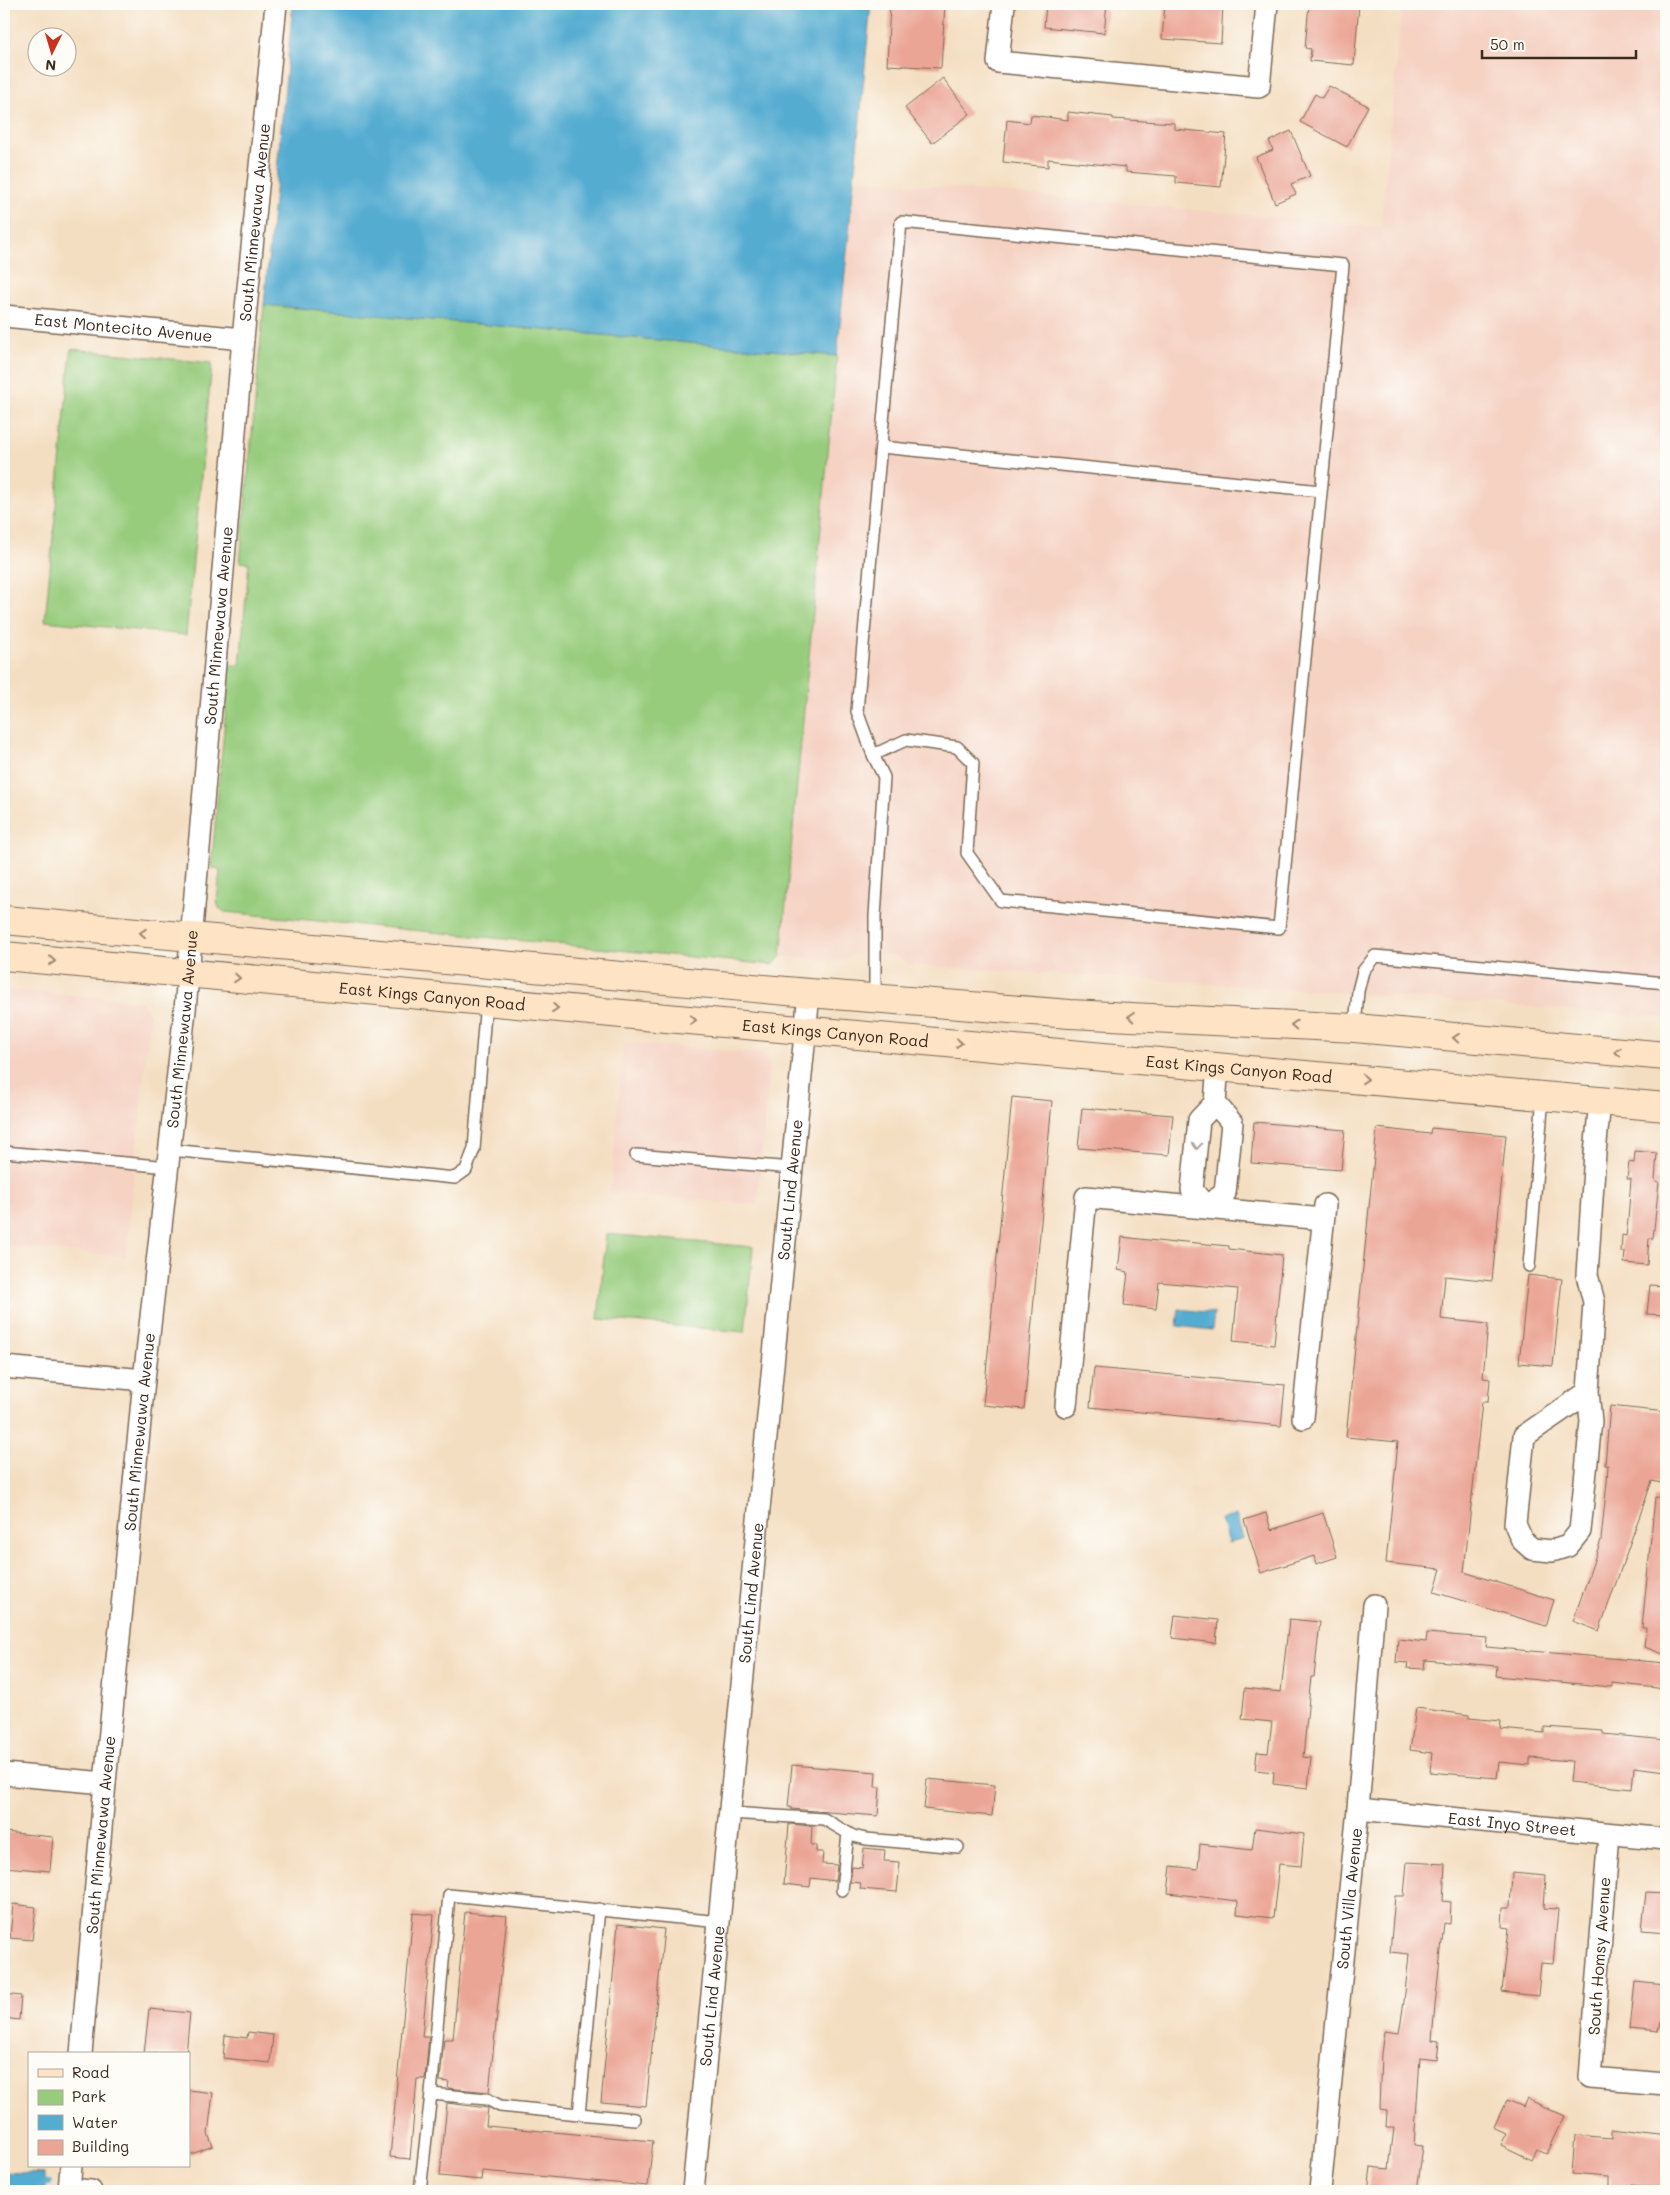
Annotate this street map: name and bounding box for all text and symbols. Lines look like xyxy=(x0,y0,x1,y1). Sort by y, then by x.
north arrow xyxy=(28,28,78,78)
scale bar xyxy=(1482,28,1636,60)
text: 50 m xyxy=(1490,34,1525,54)
text: N xyxy=(45,56,57,75)
street label: South Minnewawa Avenue xyxy=(234,122,274,322)
street label: East Montecito Avenue xyxy=(34,308,213,346)
street label: South Minnewawa Avenue xyxy=(199,526,237,726)
one-way arrow xyxy=(139,927,147,938)
street label: South Minnewawa Avenue xyxy=(161,929,202,1129)
one-way arrow xyxy=(49,955,57,966)
one-way arrow xyxy=(233,972,241,983)
street label: East Kings Canyon Road xyxy=(338,976,526,1015)
one-way arrow xyxy=(552,1002,560,1013)
one-way arrow xyxy=(1127,1011,1135,1022)
street label: East Kings Canyon Road xyxy=(742,1014,929,1051)
one-way arrow xyxy=(689,1015,697,1026)
one-way arrow xyxy=(1290,1020,1298,1031)
one-way arrow xyxy=(1451,1032,1459,1043)
one-way arrow xyxy=(955,1038,963,1049)
one-way arrow xyxy=(1613,1046,1621,1057)
street label: East Kings Canyon Road xyxy=(1145,1050,1333,1087)
one-way arrow xyxy=(1361,1074,1369,1085)
street label: South Lind Avenue xyxy=(772,1118,807,1261)
one-way arrow xyxy=(1191,1142,1202,1150)
street label: South Minnewawa Avenue xyxy=(118,1331,159,1532)
street label: South Lind Avenue xyxy=(733,1521,768,1664)
street label: South Minnewawa Avenue xyxy=(81,1735,120,1935)
street label: East Inyo Street xyxy=(1447,1807,1578,1840)
street label: South Villa Avenue xyxy=(1331,1827,1366,1970)
street label: South Homsy Avenue xyxy=(1582,1876,1615,2036)
street label: South Lind Avenue xyxy=(694,1924,729,2067)
legend xyxy=(28,2052,190,2168)
text: Road xyxy=(72,2062,109,2082)
text: Park xyxy=(72,2086,106,2106)
text: Water xyxy=(72,2112,118,2132)
text: Building xyxy=(72,2136,129,2156)

